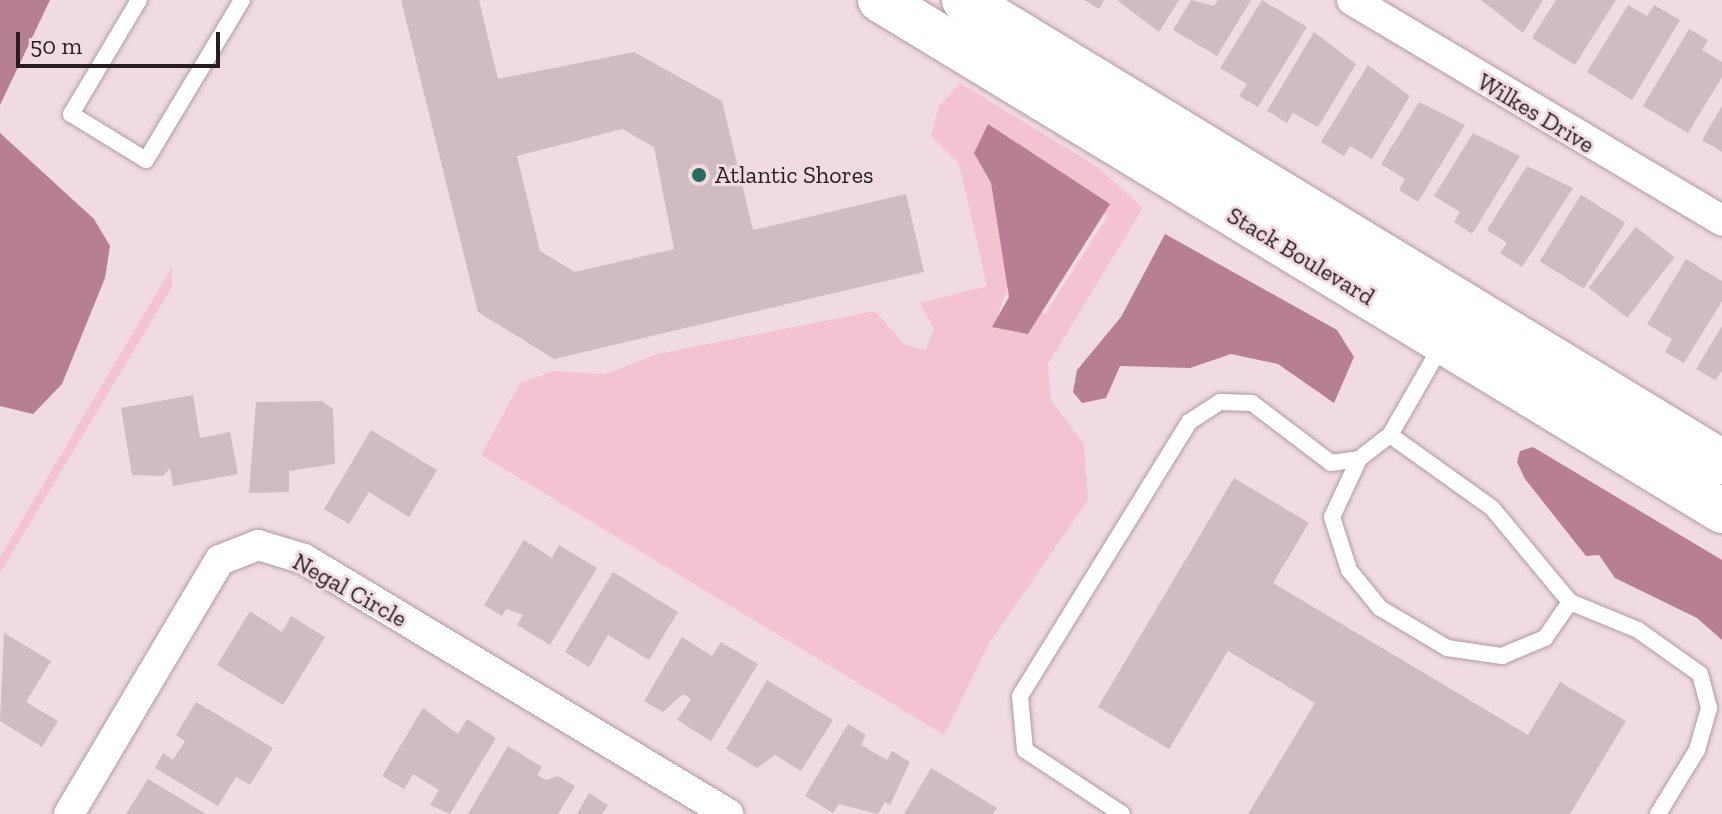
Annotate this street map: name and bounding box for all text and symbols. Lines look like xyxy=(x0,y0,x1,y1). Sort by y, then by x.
scale bar xyxy=(20,16,224,66)
text: 50 m xyxy=(30,31,82,60)
street label: Wilkes Drive xyxy=(1472,67,1600,159)
place label: Atlantic Shores xyxy=(715,161,873,189)
marker: Atlantic Shores xyxy=(690,166,708,184)
street label: Stack Boulevard xyxy=(1222,201,1380,311)
street label: Negal Circle xyxy=(288,547,412,633)

